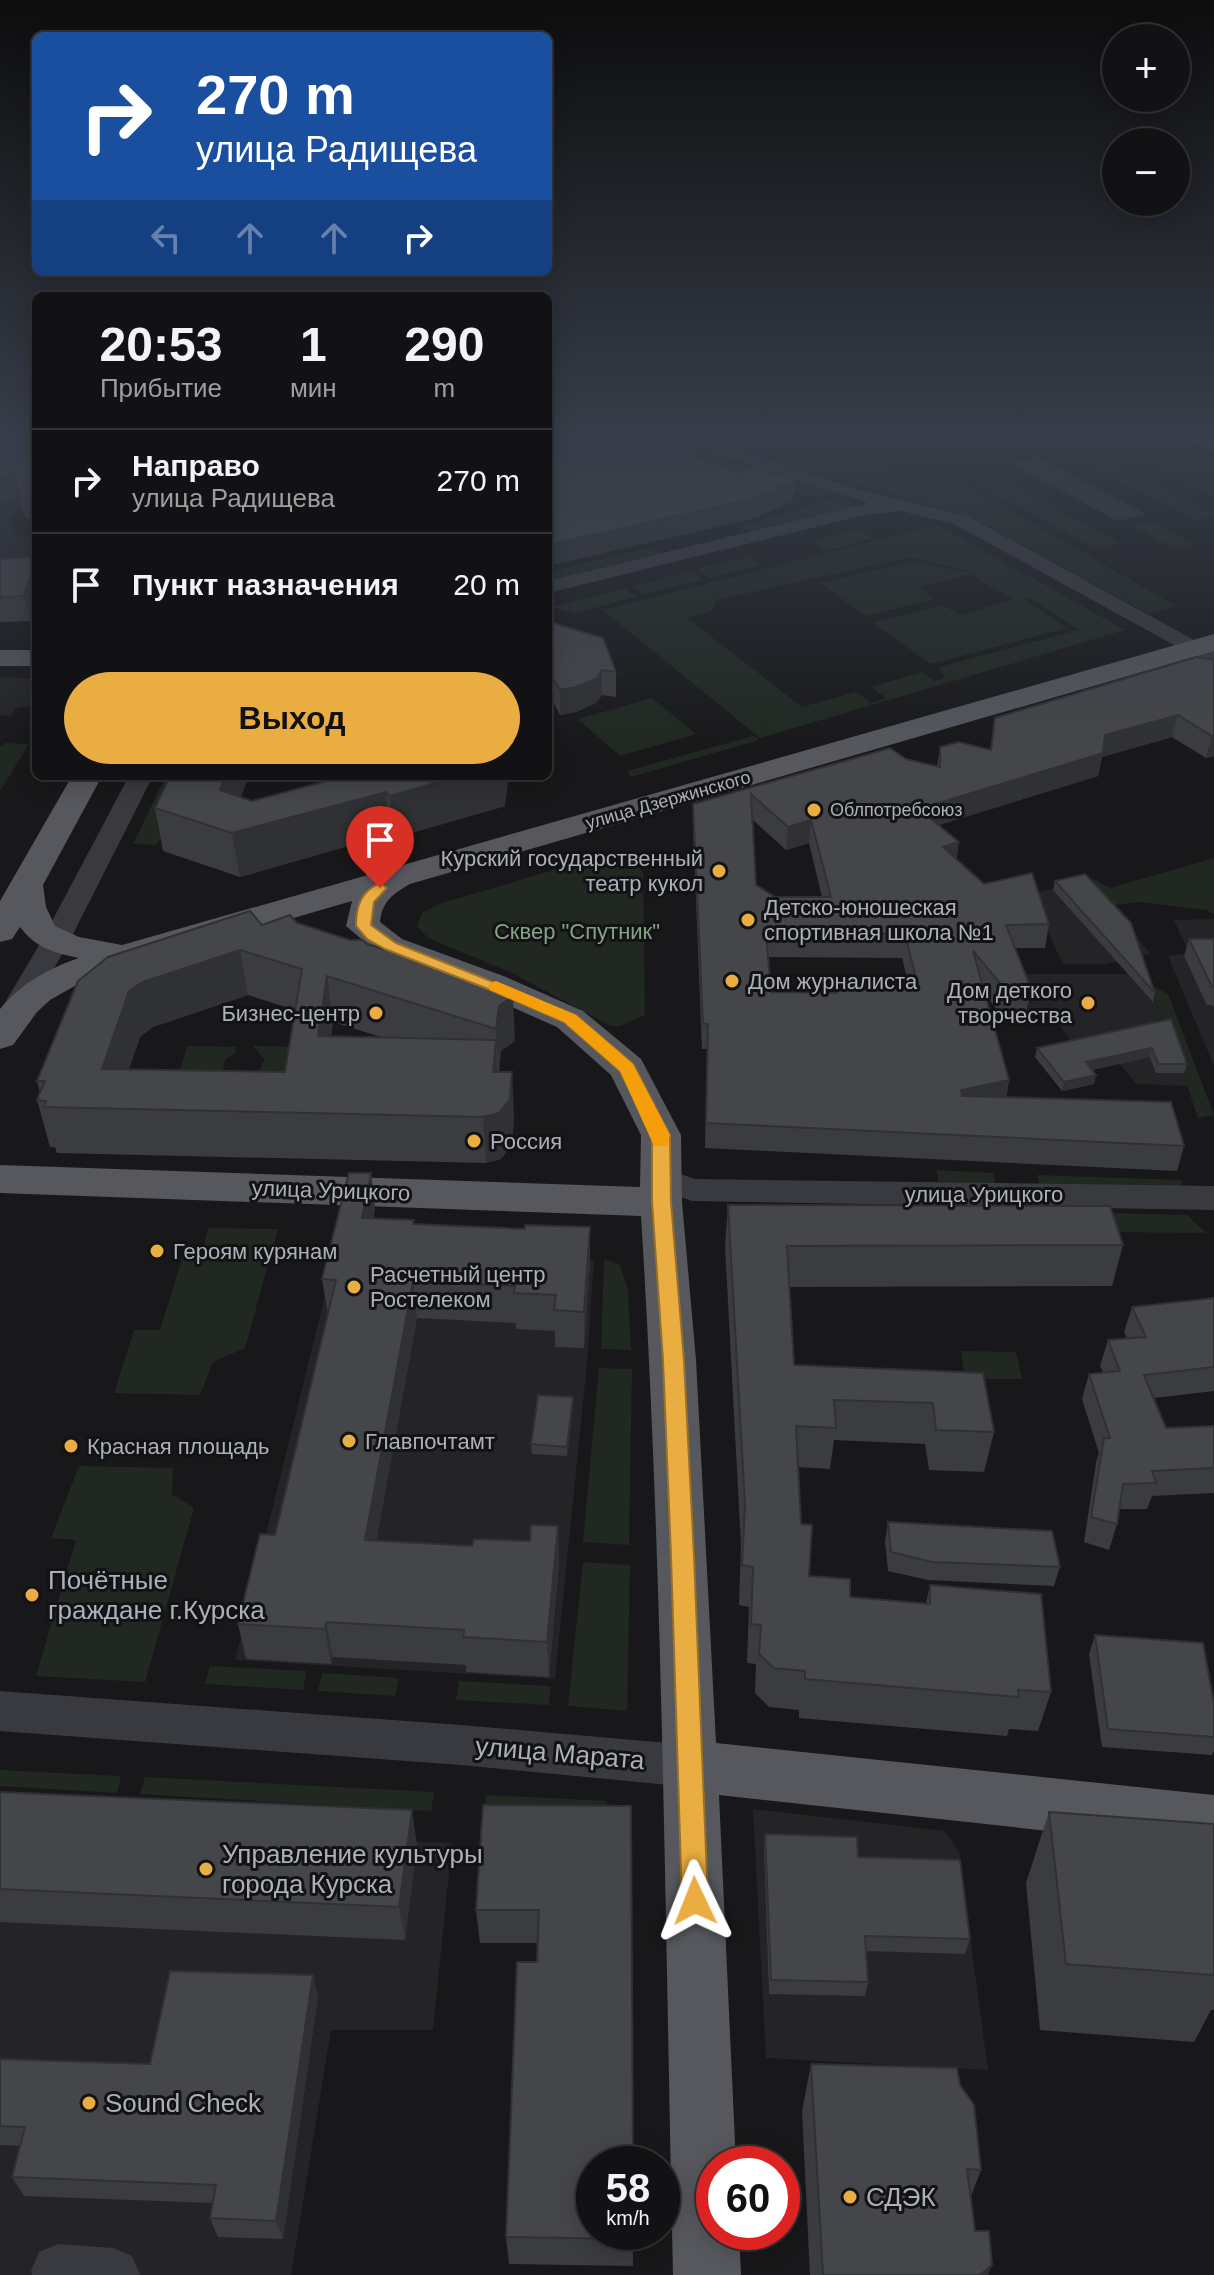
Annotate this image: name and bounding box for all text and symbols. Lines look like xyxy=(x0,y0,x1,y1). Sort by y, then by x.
map controls xyxy=(1102,24,1190,216)
button: + xyxy=(1102,24,1190,112)
text: 270 m xyxy=(196,63,355,126)
icon: right xyxy=(64,64,168,168)
button: − xyxy=(1102,128,1190,216)
text: улица Радищева xyxy=(196,129,477,170)
icon: left xyxy=(144,216,188,260)
icon: ahead xyxy=(228,216,272,260)
icon: ahead xyxy=(312,216,356,260)
icon: right xyxy=(396,216,440,260)
text: 20:53 xyxy=(100,318,222,371)
text: 1 xyxy=(300,318,327,371)
text: 290 xyxy=(404,318,484,371)
text: Прибытие xyxy=(100,373,222,403)
text: мин xyxy=(290,373,337,403)
text: m xyxy=(434,373,455,403)
text: Направо xyxy=(132,449,260,482)
icon: right xyxy=(64,459,108,503)
text: 270 m xyxy=(437,464,520,497)
text: улица Радищева xyxy=(132,483,335,513)
icon: arrive xyxy=(64,563,108,607)
text: Пункт назначения xyxy=(132,568,399,601)
text: 20 m xyxy=(453,568,520,601)
button: Выход xyxy=(64,672,520,764)
street label: улица Дзержинского xyxy=(583,767,753,833)
place label: Облпотребсоюз xyxy=(830,800,963,820)
marker: Облпотребсоюз xyxy=(805,801,823,819)
pin xyxy=(346,806,414,888)
icon: arrive xyxy=(358,818,402,862)
place label: Курский государственный театр кукол xyxy=(440,846,703,896)
marker: Курский государственный театр кукол xyxy=(710,862,728,880)
place label: Детско-юношеская спортивная школа №1 xyxy=(764,895,994,945)
marker: Детско-юношеская спортивная школа №1 xyxy=(739,911,757,929)
park label: Сквер "Спутник" xyxy=(494,919,660,944)
place label: Дом журналиста xyxy=(748,969,918,994)
marker: Дом журналиста xyxy=(723,972,741,990)
place label: Дом деткого творчества xyxy=(947,978,1073,1028)
marker: Дом деткого творчества xyxy=(1079,994,1097,1012)
place label: Бизнес-центр xyxy=(221,1001,360,1026)
marker: Бизнес-центр xyxy=(367,1004,385,1022)
place label: Россия xyxy=(490,1129,562,1154)
marker: Россия xyxy=(465,1132,483,1150)
street label: улица Урицкого xyxy=(251,1175,411,1206)
street label: улица Урицкого xyxy=(905,1182,1063,1207)
place label: Героям курянам xyxy=(173,1239,337,1264)
marker: Героям курянам xyxy=(148,1242,166,1260)
place label: Расчетный центр Ростелеком xyxy=(370,1262,545,1312)
marker: Расчетный центр Ростелеком xyxy=(345,1278,363,1296)
place label: Главпочтамт xyxy=(365,1429,495,1454)
marker: Главпочтамт xyxy=(340,1432,358,1450)
place label: Красная площадь xyxy=(87,1434,270,1459)
marker: Красная площадь xyxy=(62,1437,80,1455)
place label: Почётные граждане г.Курска xyxy=(48,1565,265,1625)
marker: Почётные граждане г.Курска xyxy=(23,1586,41,1604)
street label: улица Марата xyxy=(474,1731,646,1775)
place label: Управление культуры города Курска xyxy=(222,1839,483,1899)
position arrow xyxy=(653,1859,737,1943)
marker: Управление культуры города Курска xyxy=(197,1860,215,1878)
place label: Sound Check xyxy=(105,2088,262,2118)
marker: Sound Check xyxy=(80,2094,98,2112)
speed limit sign: 60 xyxy=(696,2146,800,2250)
text: 58 xyxy=(606,2166,650,2210)
place label: СДЭК xyxy=(866,2182,936,2212)
marker: СДЭК xyxy=(841,2188,859,2206)
text: km/h xyxy=(606,2207,650,2229)

